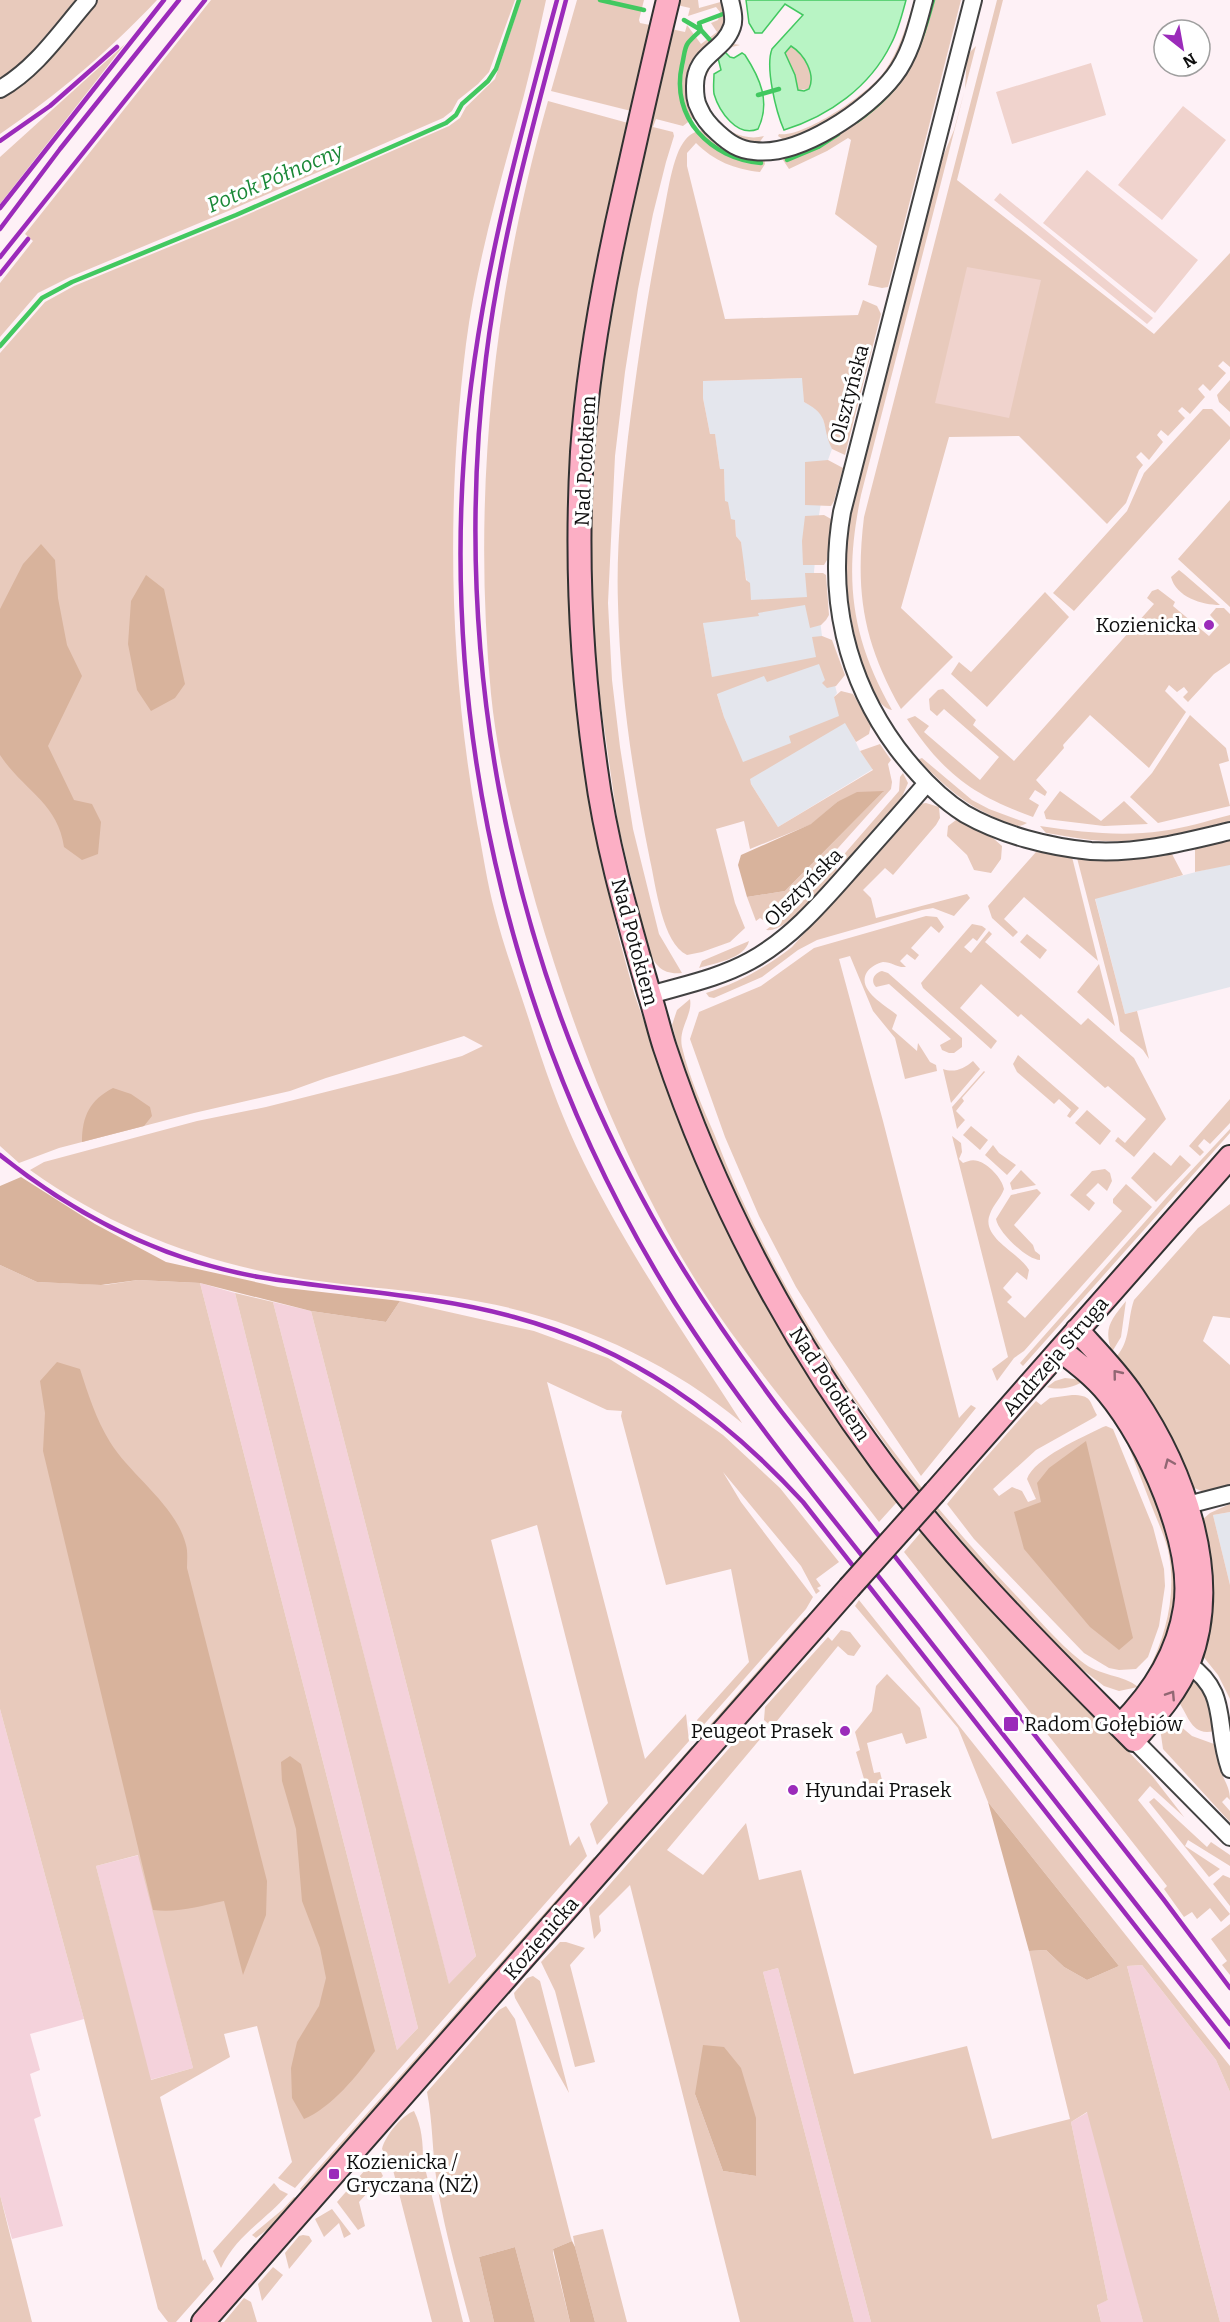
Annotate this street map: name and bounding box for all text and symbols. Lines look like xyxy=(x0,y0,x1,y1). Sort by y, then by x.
north arrow xyxy=(1152,18,1212,78)
text: N xyxy=(1179,49,1200,72)
water label: Potok Północny xyxy=(203,137,348,218)
street label: Olsztyńska xyxy=(824,342,874,446)
street label: Nad Potokiem xyxy=(570,395,600,527)
place label: Kozienicka xyxy=(1095,613,1197,637)
marker: Kozienicka xyxy=(1202,618,1216,632)
street label: Olsztyńska xyxy=(759,843,847,931)
street label: Nad Potokiem xyxy=(606,876,664,1008)
street label: Andrzeja Struga xyxy=(997,1292,1114,1421)
street label: Nad Potokiem xyxy=(784,1323,876,1445)
one-way arrow xyxy=(1113,1370,1124,1381)
one-way arrow xyxy=(1164,1459,1176,1470)
one-way arrow xyxy=(1164,1691,1175,1702)
place label: Radom Gołębiów xyxy=(1024,1712,1184,1736)
marker: Radom Gołębiów xyxy=(1002,1715,1020,1733)
place label: Peugeot Prasek xyxy=(691,1719,834,1743)
marker: Peugeot Prasek xyxy=(838,1724,852,1738)
place label: Hyundai Prasek xyxy=(805,1778,952,1802)
marker: Hyundai Prasek xyxy=(786,1783,800,1797)
street label: Kozienicka xyxy=(499,1892,583,1984)
place label: Kozienicka / Gryczana (NŻ) xyxy=(346,2150,479,2197)
marker: Kozienicka / Gryczana (NŻ) xyxy=(327,2167,341,2181)

